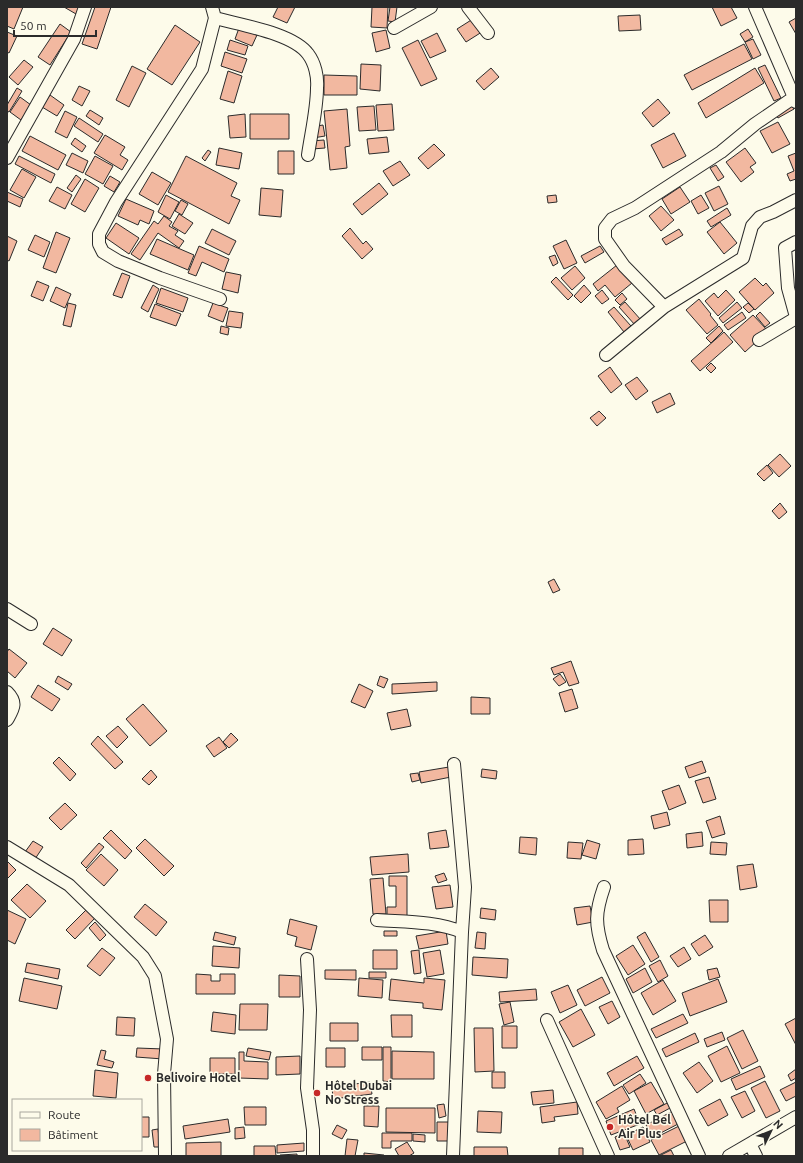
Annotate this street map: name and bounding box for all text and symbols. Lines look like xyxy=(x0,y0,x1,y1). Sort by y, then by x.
scale bar xyxy=(14,12,96,38)
text: 50 m xyxy=(20,19,47,32)
place label: Belivoire Hotel xyxy=(156,1071,241,1084)
marker: Belivoire Hotel xyxy=(143,1073,153,1083)
place label: Hôtel Dubai No Stress xyxy=(325,1079,392,1106)
marker: Hôtel Dubai No Stress xyxy=(312,1088,322,1098)
legend xyxy=(12,1099,142,1151)
text: Route xyxy=(48,1108,81,1121)
north arrow xyxy=(751,1111,791,1151)
place label: Hôtel Bel Air Plus xyxy=(618,1113,671,1140)
text: N xyxy=(771,1117,786,1131)
marker: Hôtel Bel Air Plus xyxy=(605,1122,615,1132)
text: Bâtiment xyxy=(48,1128,98,1141)

